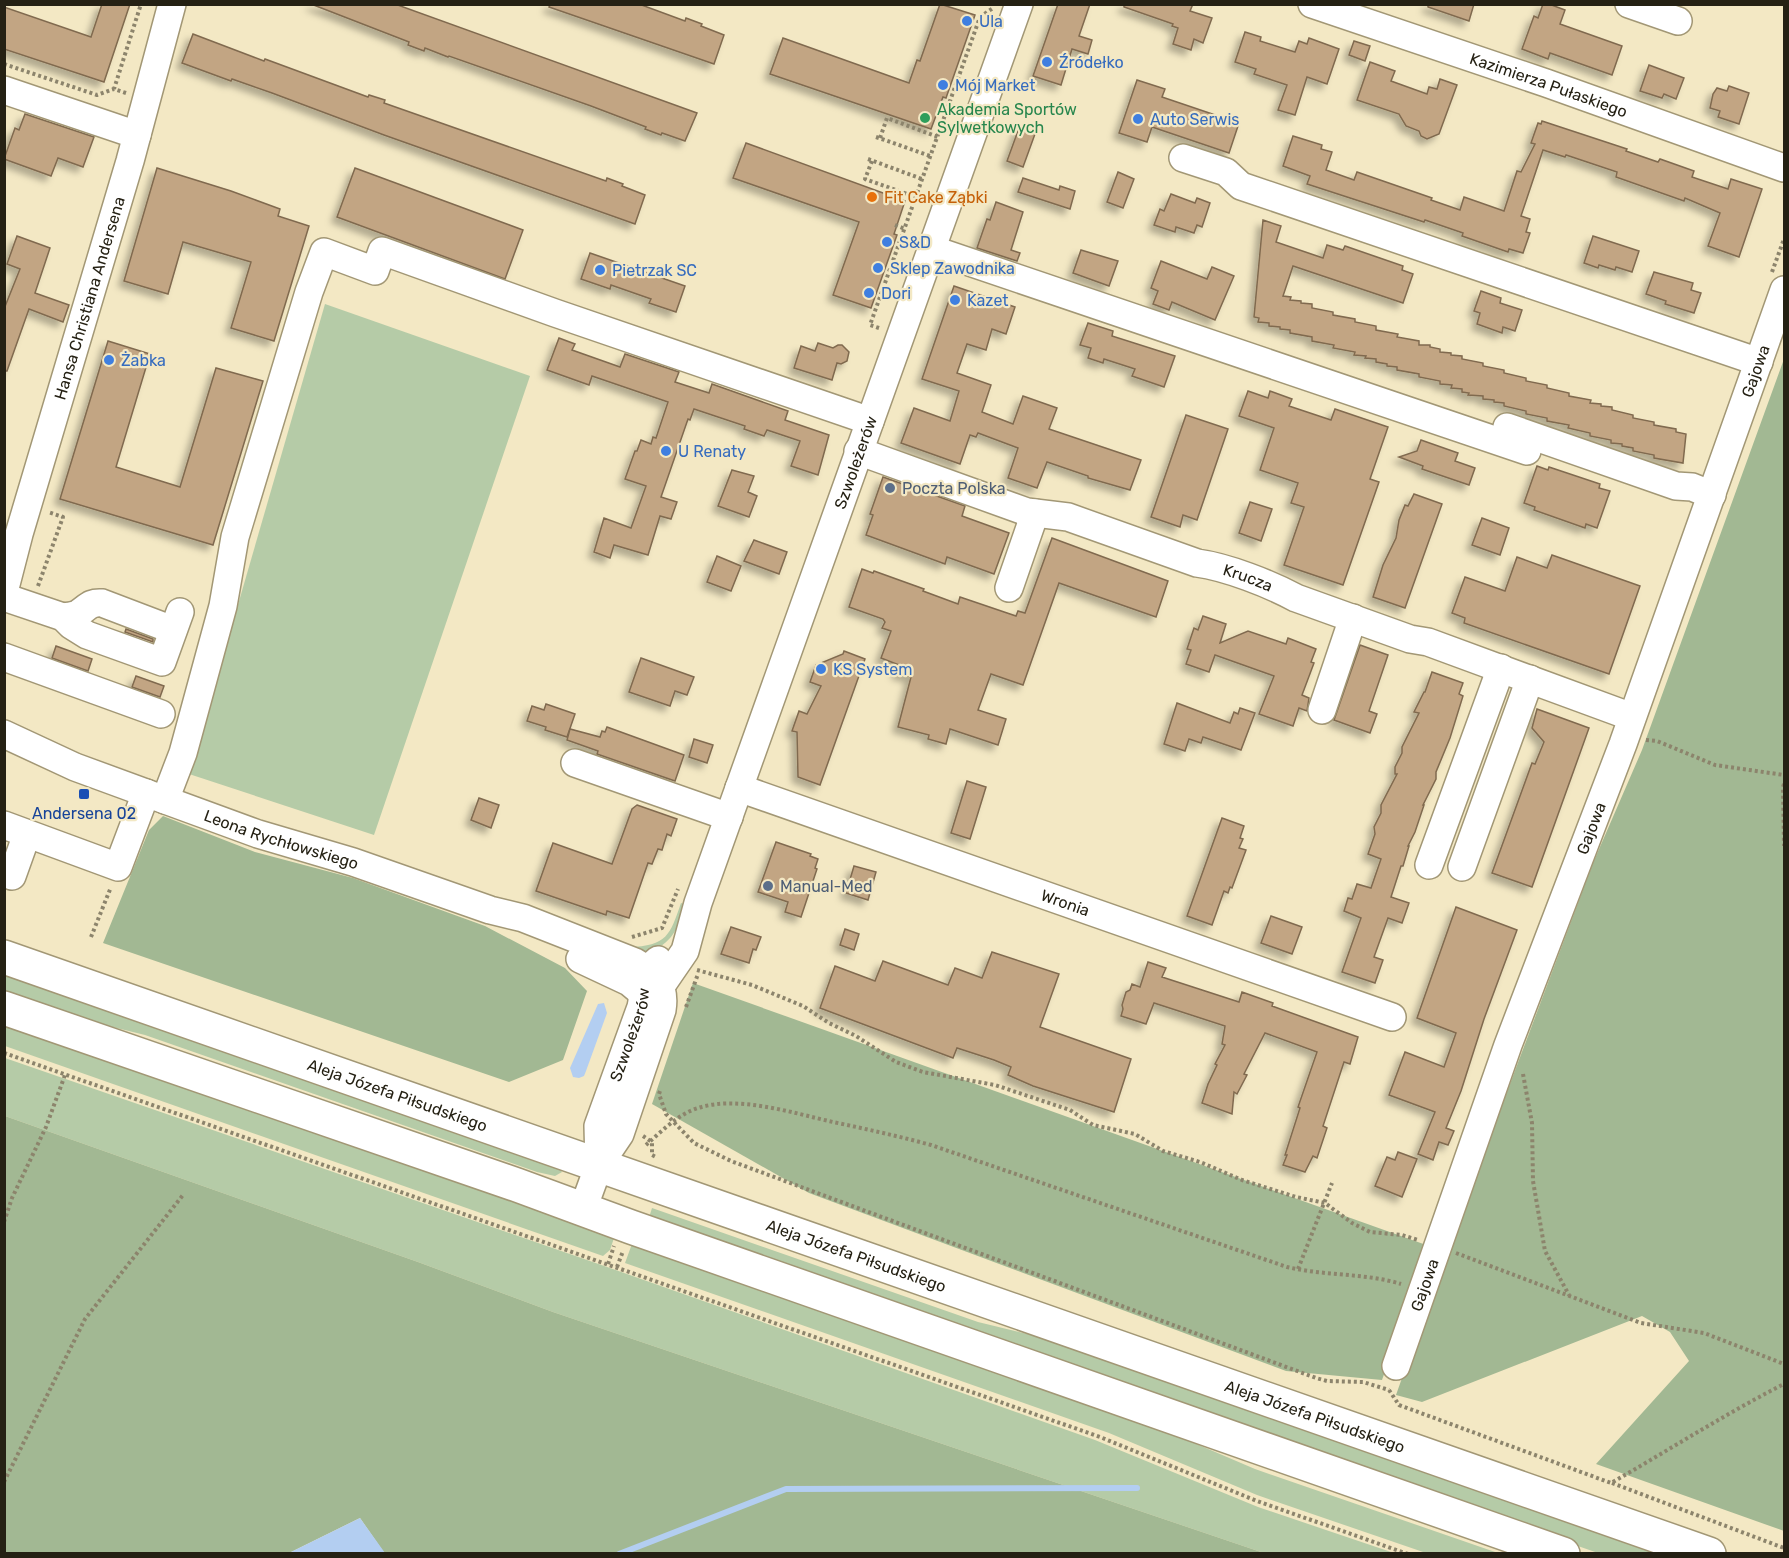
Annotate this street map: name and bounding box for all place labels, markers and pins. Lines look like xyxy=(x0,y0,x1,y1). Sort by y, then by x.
place label: Ula xyxy=(979,12,1003,31)
marker: Ula xyxy=(960,14,974,28)
place label: Źródełko xyxy=(1059,53,1124,72)
marker: Źródełko xyxy=(1040,55,1054,69)
place label: Mój Market xyxy=(955,76,1036,95)
marker: Mój Market xyxy=(936,78,950,92)
place label: Akademia Sportów Sylwetkowych xyxy=(937,100,1077,137)
place label: Auto Serwis xyxy=(1150,110,1239,129)
marker: Akademia Sportów Sylwetkowych xyxy=(918,111,932,125)
marker: Auto Serwis xyxy=(1131,112,1145,126)
place label: Fit Cake Ząbki xyxy=(884,188,988,207)
marker: Fit Cake Ząbki xyxy=(865,190,879,204)
place label: S&D xyxy=(899,233,931,252)
marker: S&D xyxy=(880,235,894,249)
place label: Sklep Zawodnika xyxy=(890,259,1015,278)
place label: Pietrzak SC xyxy=(612,261,697,280)
marker: Sklep Zawodnika xyxy=(871,261,885,275)
marker: Pietrzak SC xyxy=(593,263,607,277)
place label: Dori xyxy=(881,284,911,303)
marker: Dori xyxy=(862,286,876,300)
place label: Kazet xyxy=(967,291,1009,310)
marker: Kazet xyxy=(948,293,962,307)
place label: Żabka xyxy=(121,351,166,370)
marker: Żabka xyxy=(102,353,116,367)
place label: U Renaty xyxy=(678,442,746,461)
marker: U Renaty xyxy=(659,444,673,458)
place label: Poczta Polska xyxy=(902,479,1006,498)
marker: Poczta Polska xyxy=(883,481,897,495)
place label: KS System xyxy=(833,660,912,679)
marker: KS System xyxy=(814,662,828,676)
marker: Andersena 02 xyxy=(77,787,91,801)
place label: Andersena 02 xyxy=(32,804,136,823)
place label: Manual-Med xyxy=(780,877,872,896)
marker: Manual-Med xyxy=(761,879,775,893)

